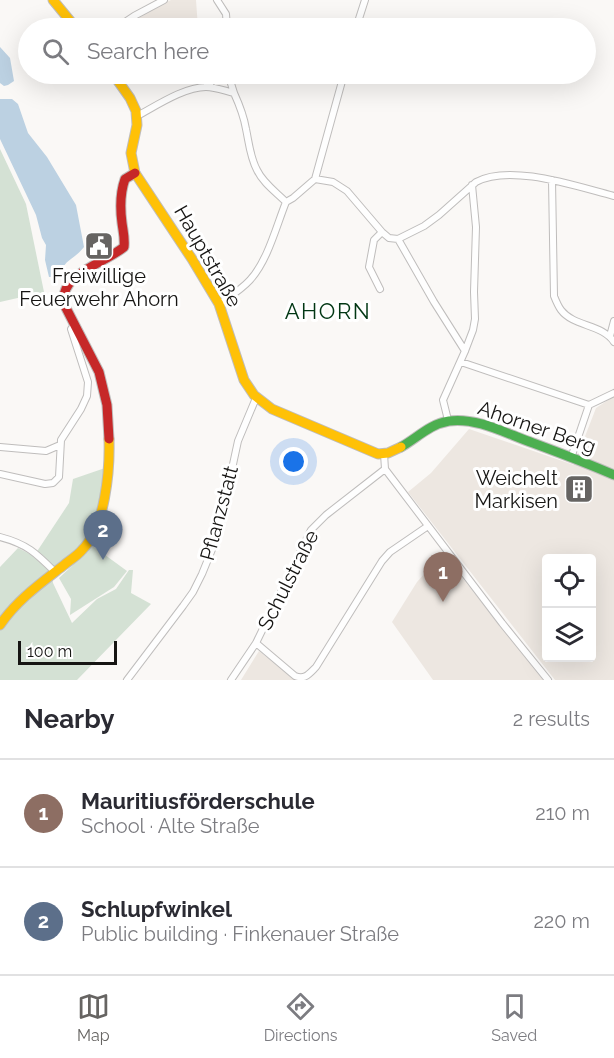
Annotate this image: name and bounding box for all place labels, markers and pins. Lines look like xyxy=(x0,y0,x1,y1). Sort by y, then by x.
public building icon: Freiwillige Feuerwehr Ahorn xyxy=(83,230,115,262)
place label: Freiwillige Feuerwehr Ahorn xyxy=(19,264,179,311)
place label: Weichelt Markisen xyxy=(475,466,558,513)
building icon: Weichelt Markisen xyxy=(563,473,595,505)
pin: 2 xyxy=(84,510,122,560)
pin: 1 xyxy=(424,552,462,602)

